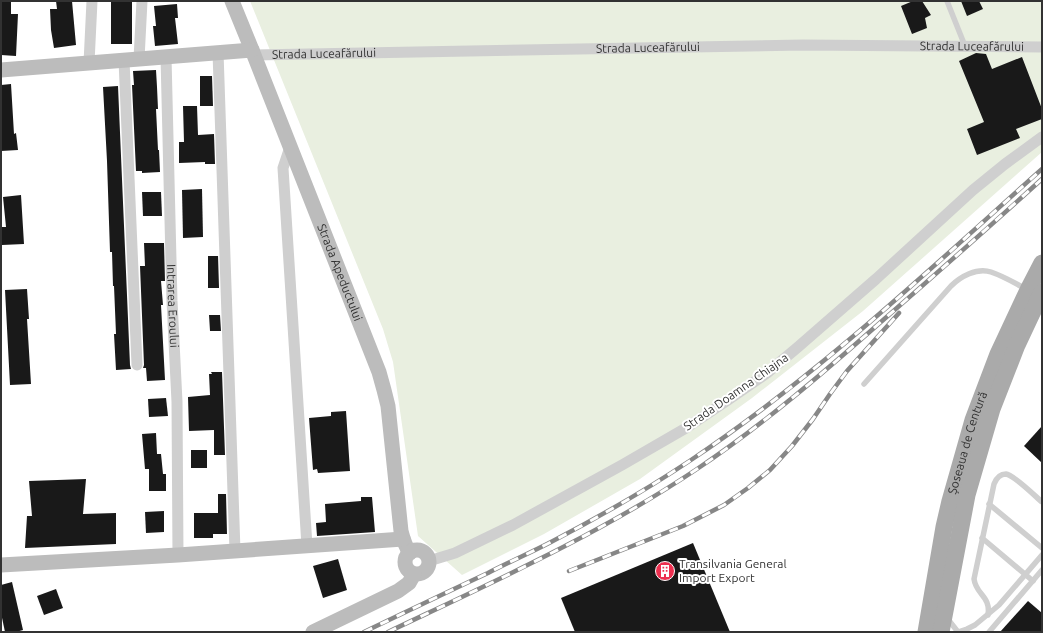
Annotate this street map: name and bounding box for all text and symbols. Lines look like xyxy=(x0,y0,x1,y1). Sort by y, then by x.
street label: Strada Luceafărului xyxy=(920,39,1024,53)
street label: Strada Luceafărului xyxy=(596,40,700,55)
street label: Strada Luceafărului xyxy=(272,46,376,61)
street label: Strada Apeductului xyxy=(315,222,365,323)
street label: Intrarea Eroului xyxy=(165,264,181,348)
street label: Strada Doamna Chiajna xyxy=(681,351,791,433)
street label: Șoseaua de Centură xyxy=(945,390,989,495)
place label: Transilvania General Import Export xyxy=(679,557,787,584)
building icon: Transilvania General Import Export xyxy=(654,560,676,582)

